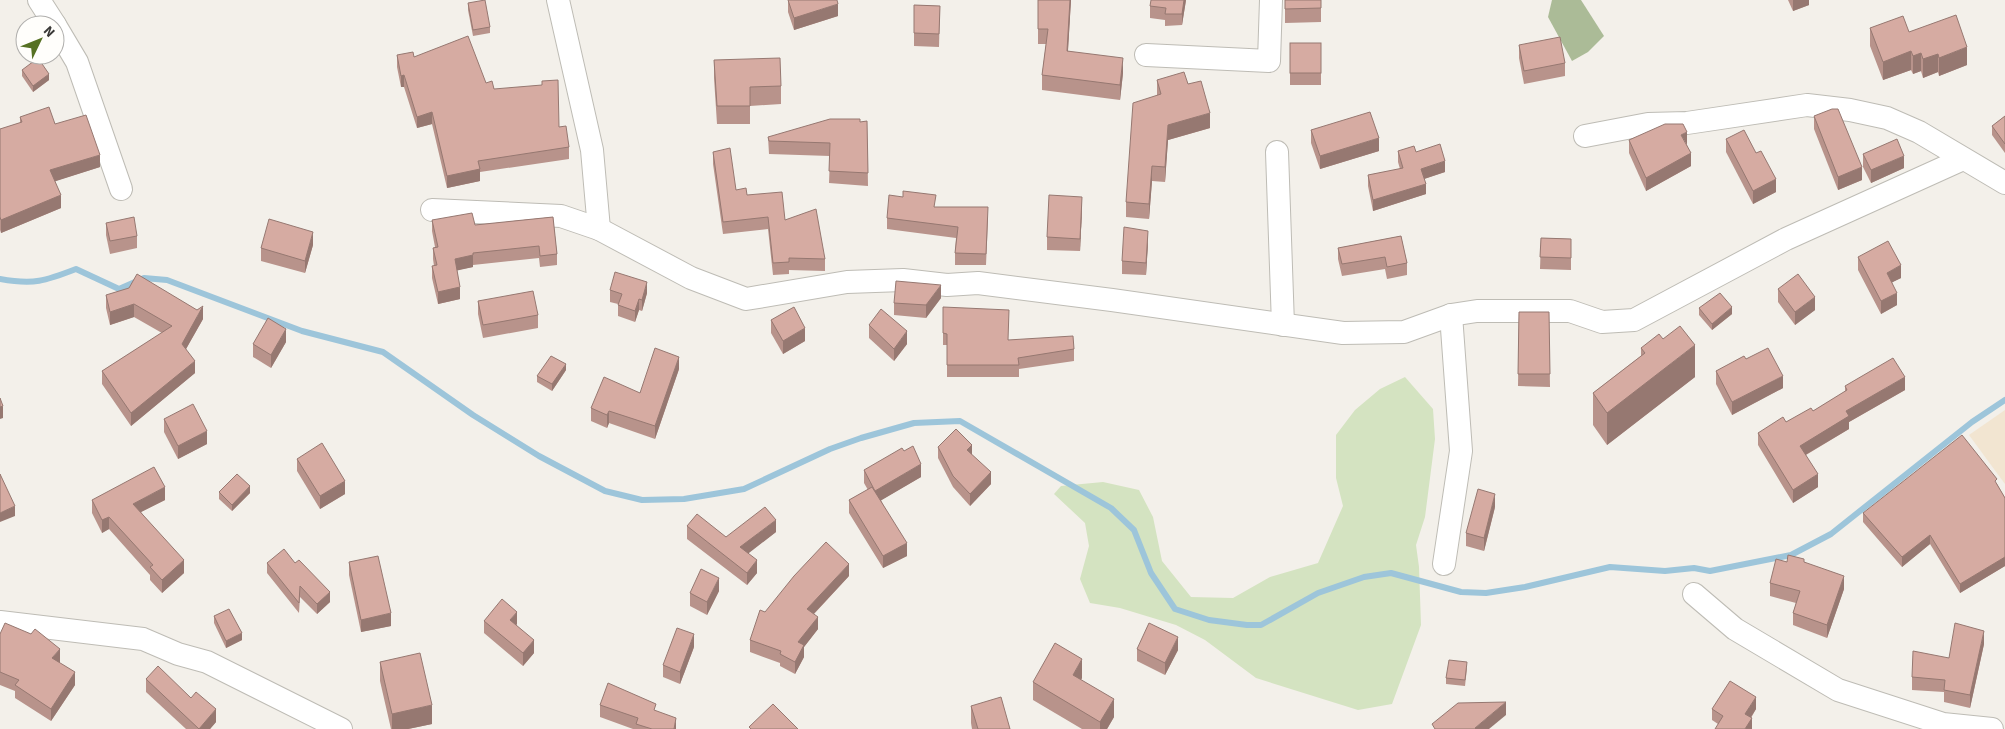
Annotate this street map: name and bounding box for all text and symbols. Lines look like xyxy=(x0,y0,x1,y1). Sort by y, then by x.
north arrow xyxy=(15,15,65,65)
text: N xyxy=(38,22,59,42)

